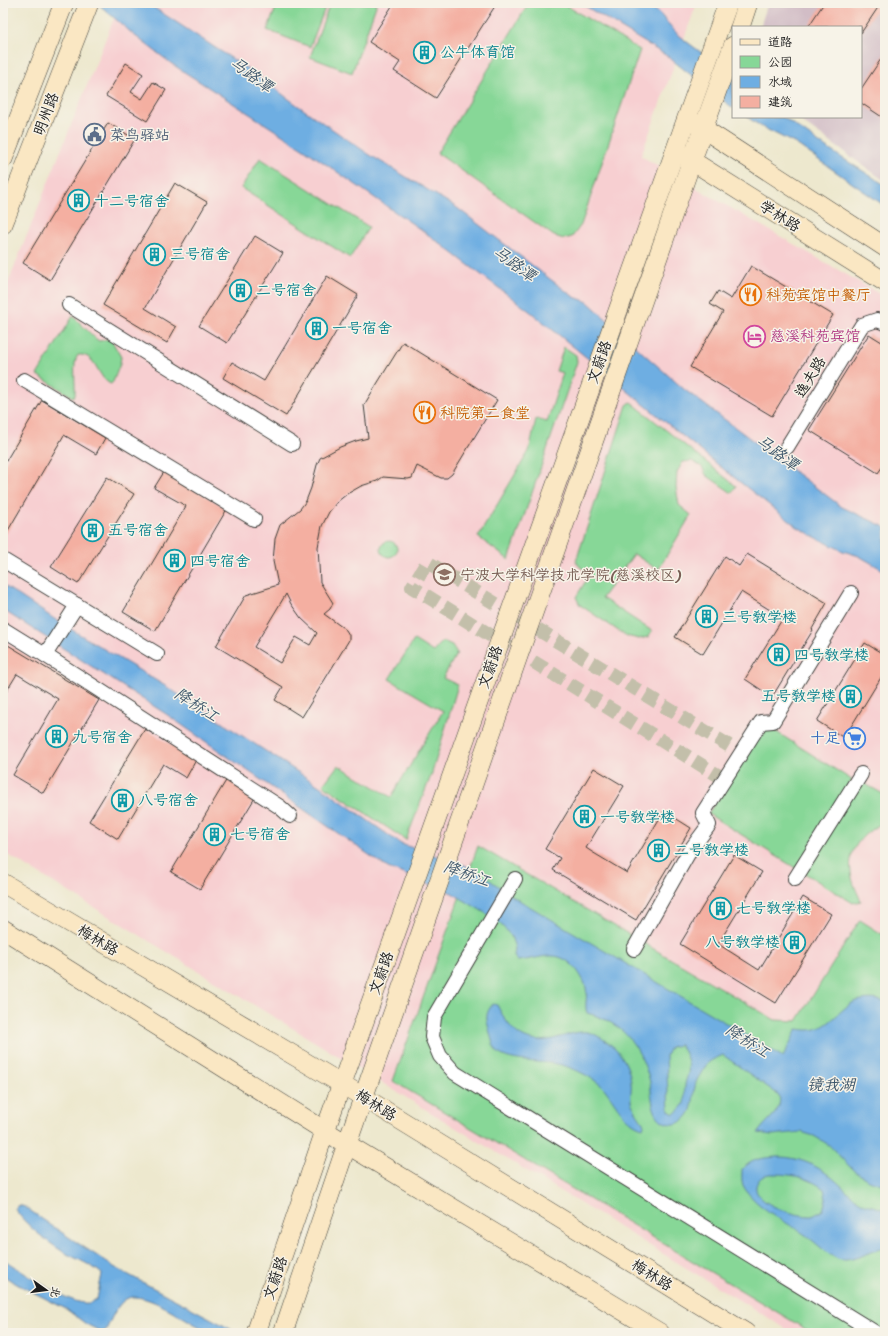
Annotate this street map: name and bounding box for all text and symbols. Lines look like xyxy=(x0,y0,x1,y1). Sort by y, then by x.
legend xyxy=(732,26,862,118)
text: 道路 xyxy=(768,31,792,53)
building icon: 公牛体育馆 xyxy=(412,39,438,65)
place label: 公牛体育馆 xyxy=(440,39,515,65)
water label: 马路潭 xyxy=(224,49,281,101)
text: 公园 xyxy=(768,51,792,73)
text: 水域 xyxy=(768,71,792,93)
street label: 明州路 xyxy=(26,88,66,140)
text: 建筑 xyxy=(768,91,792,113)
public building icon: 菜鸟驿站 xyxy=(82,122,108,148)
place label: 菜鸟驿站 xyxy=(110,122,170,148)
building icon: 十二号宿舍 xyxy=(66,188,92,214)
place label: 十二号宿舍 xyxy=(94,188,169,214)
street label: 学林路 xyxy=(754,193,806,239)
water label: 马路潭 xyxy=(487,238,544,290)
building icon: 三号宿舍 xyxy=(142,241,168,267)
place label: 三号宿舍 xyxy=(170,241,230,267)
building icon: 二号宿舍 xyxy=(228,277,254,303)
place label: 二号宿舍 xyxy=(256,277,316,303)
restaurant icon: 科苑宾馆中餐厅 xyxy=(738,282,764,308)
place label: 科苑宾馆中餐厅 xyxy=(766,282,871,308)
building icon: 一号宿舍 xyxy=(304,315,330,341)
place label: 一号宿舍 xyxy=(332,315,392,341)
hotel icon: 慈溪科苑宾馆 xyxy=(741,323,767,349)
place label: 慈溪科苑宾馆 xyxy=(770,323,860,349)
street label: 文蔚路 xyxy=(579,336,619,388)
street label: 逸夫路 xyxy=(787,351,833,403)
restaurant icon: 科院第二食堂 xyxy=(412,400,438,426)
place label: 科院第二食堂 xyxy=(440,400,530,426)
water label: 马路潭 xyxy=(750,427,807,479)
building icon: 五号宿舍 xyxy=(79,517,105,543)
place label: 五号宿舍 xyxy=(108,517,168,543)
building icon: 四号宿舍 xyxy=(162,548,188,574)
place label: 四号宿舍 xyxy=(190,548,250,574)
school or university icon: 宁波大学科学技术学院(慈溪校区) xyxy=(431,562,457,588)
place label: 宁波大学科学技术学院(慈溪校区) xyxy=(460,562,681,588)
building icon: 三号教学楼 xyxy=(694,604,720,630)
place label: 三号教学楼 xyxy=(722,604,797,630)
street label: 文蔚路 xyxy=(470,641,510,693)
building icon: 四号教学楼 xyxy=(766,642,792,668)
place label: 四号教学楼 xyxy=(794,642,869,668)
water label: 降桥江 xyxy=(169,679,226,730)
place label: 五号教学楼 xyxy=(761,683,836,709)
building icon: 五号教学楼 xyxy=(838,683,864,709)
building icon: 九号宿舍 xyxy=(43,724,69,750)
place label: 九号宿舍 xyxy=(72,724,132,750)
place label: 十足 xyxy=(810,725,840,751)
supermarket icon: 十足 xyxy=(842,725,868,751)
building icon: 八号宿舍 xyxy=(109,787,135,813)
place label: 八号宿舍 xyxy=(138,787,198,813)
building icon: 一号教学楼 xyxy=(572,804,598,830)
place label: 一号教学楼 xyxy=(600,804,675,830)
building icon: 七号宿舍 xyxy=(201,821,227,847)
place label: 七号宿舍 xyxy=(230,821,290,847)
building icon: 二号教学楼 xyxy=(646,837,672,863)
place label: 二号教学楼 xyxy=(674,837,749,863)
water label: 降桥江 xyxy=(439,852,495,896)
building icon: 七号教学楼 xyxy=(708,895,734,921)
place label: 七号教学楼 xyxy=(736,895,811,921)
street label: 梅林路 xyxy=(72,917,124,963)
place label: 八号教学楼 xyxy=(705,929,780,955)
building icon: 八号教学楼 xyxy=(782,929,808,955)
street label: 文蔚路 xyxy=(361,947,401,999)
water label: 降桥江 xyxy=(720,1015,777,1066)
water label: 镜我湖 xyxy=(807,1070,857,1099)
street label: 梅林路 xyxy=(350,1082,402,1128)
street label: 文蔚路 xyxy=(255,1252,295,1304)
street label: 梅林路 xyxy=(626,1252,678,1298)
north arrow xyxy=(26,1270,66,1310)
text: 北 xyxy=(45,1285,66,1300)

